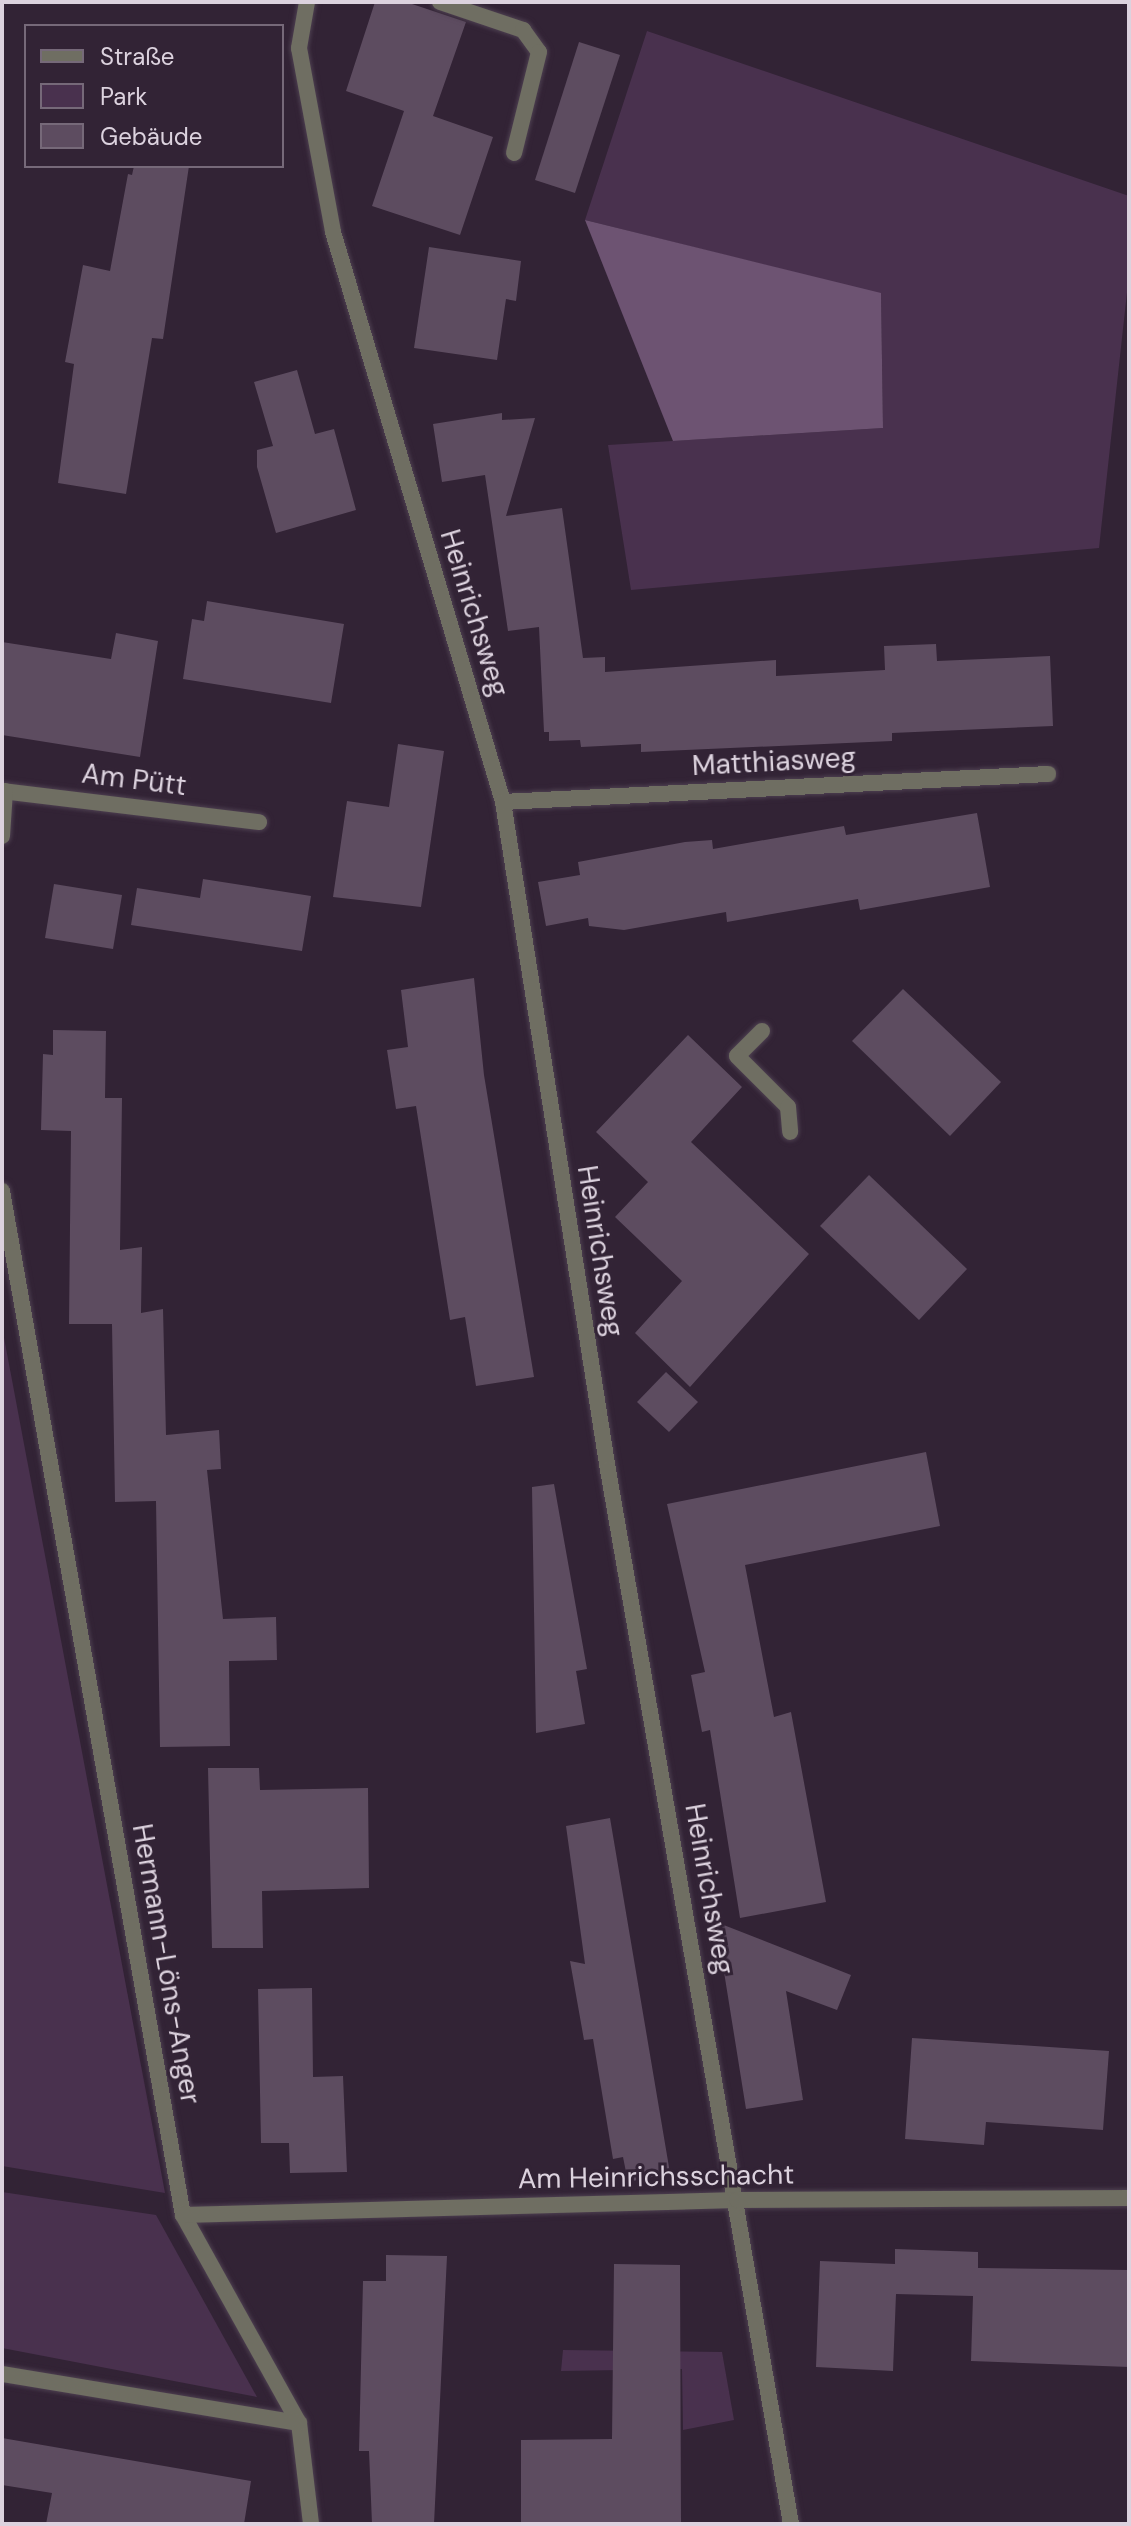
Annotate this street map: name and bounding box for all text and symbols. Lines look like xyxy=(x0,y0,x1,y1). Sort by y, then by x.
legend xyxy=(24,24,284,168)
text: Straße xyxy=(100,41,174,72)
text: Park xyxy=(100,81,147,112)
text: Gebäude xyxy=(100,121,202,152)
street label: Heinrichsweg xyxy=(433,525,515,701)
street label: Matthiasweg xyxy=(691,741,857,783)
street label: Am Pütt xyxy=(80,757,188,803)
street label: Heinrichsweg xyxy=(570,1163,630,1339)
street label: Heinrichsweg xyxy=(677,1801,741,1977)
street label: Hermann-Löns-Anger xyxy=(125,1821,207,2107)
street label: Am Heinrichsschacht xyxy=(517,2158,795,2196)

